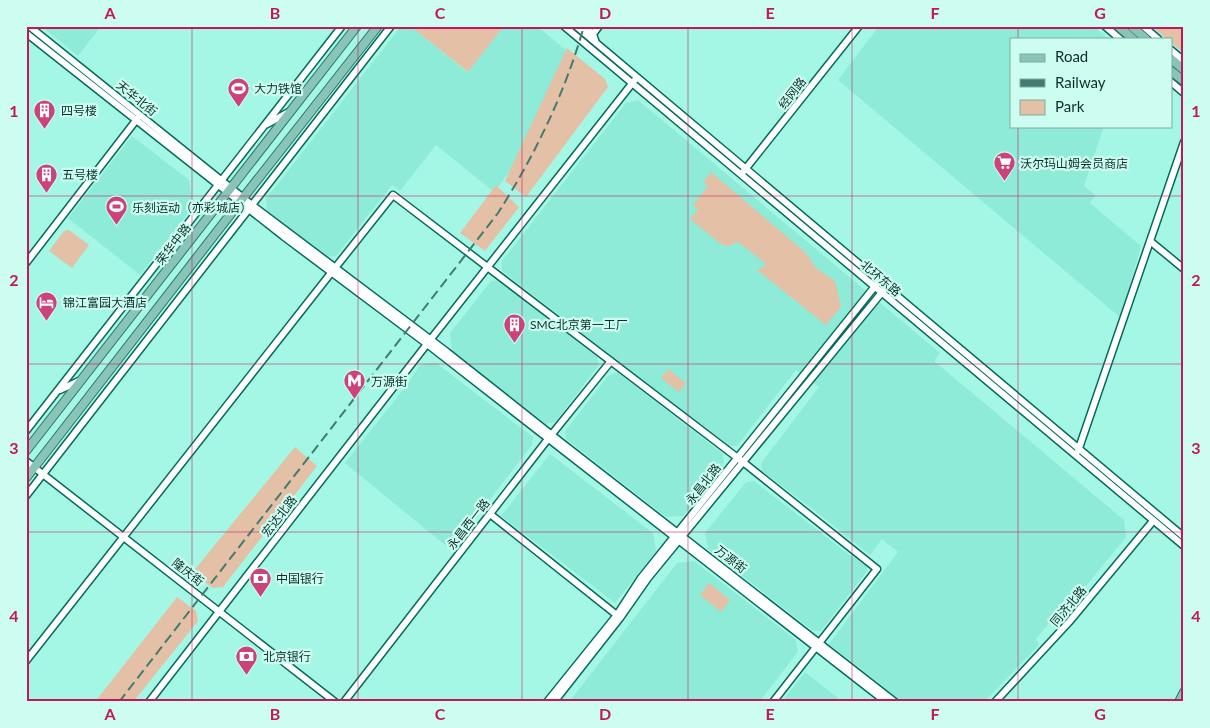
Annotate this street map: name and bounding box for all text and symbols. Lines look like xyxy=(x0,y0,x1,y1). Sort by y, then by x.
text: A xyxy=(103,3,116,22)
text: B xyxy=(270,3,280,22)
text: C xyxy=(435,3,446,22)
text: D xyxy=(599,3,611,22)
text: E xyxy=(765,3,775,22)
text: F xyxy=(930,3,940,22)
text: G xyxy=(1094,3,1106,22)
legend xyxy=(1010,38,1172,128)
text: Road xyxy=(1055,47,1088,65)
text: Railway xyxy=(1055,73,1106,91)
street label: 经网路 xyxy=(775,74,809,112)
sports icon: 大力铁馆 xyxy=(226,76,250,107)
street label: 天华北街 xyxy=(114,77,160,119)
place label: 大力铁馆 xyxy=(254,81,302,96)
text: Park xyxy=(1055,97,1085,115)
building icon: 四号楼 xyxy=(33,98,57,129)
text: 1 xyxy=(9,101,19,120)
text: 1 xyxy=(1191,101,1201,120)
place label: 四号楼 xyxy=(61,103,97,118)
supermarket icon: 沃尔玛山姆会员商店 xyxy=(992,151,1016,182)
place label: 沃尔玛山姆会员商店 xyxy=(1020,156,1128,171)
building icon: 五号楼 xyxy=(34,162,58,193)
place label: 五号楼 xyxy=(62,167,98,182)
sports icon: 乐刻运动（亦彩城店） xyxy=(104,195,128,226)
place label: 乐刻运动（亦彩城店） xyxy=(132,200,252,215)
street label: 荣华中路 xyxy=(152,220,194,268)
street label: 北环东路 xyxy=(858,257,904,299)
text: 2 xyxy=(9,270,19,289)
text: 2 xyxy=(1191,270,1201,289)
hotel icon: 锦江富园大酒店 xyxy=(35,290,59,321)
place label: 锦江富园大酒店 xyxy=(63,295,147,310)
building icon: SMC北京第一工厂 xyxy=(502,312,526,343)
place label: SMC北京第一工厂 xyxy=(530,317,628,332)
metro station icon: 万源街 xyxy=(343,369,367,400)
place label: 万源街 xyxy=(371,374,407,389)
text: 3 xyxy=(9,438,19,457)
text: 3 xyxy=(1191,438,1201,457)
street label: 永昌北路 xyxy=(682,460,724,508)
street label: 宏达北路 xyxy=(258,492,300,540)
street label: 永昌西一路 xyxy=(444,496,492,552)
street label: 万源街 xyxy=(712,542,750,576)
street label: 隆庆街 xyxy=(169,555,207,589)
bank icon: 中国银行 xyxy=(248,566,272,597)
place label: 中国银行 xyxy=(276,571,324,586)
street label: 同济北路 xyxy=(1047,583,1089,629)
text: 4 xyxy=(9,606,19,625)
text: 4 xyxy=(1191,606,1201,625)
bank icon: 北京银行 xyxy=(235,644,259,675)
place label: 北京银行 xyxy=(263,649,311,664)
text: A xyxy=(103,704,116,723)
text: B xyxy=(270,704,280,723)
text: C xyxy=(435,704,446,723)
text: D xyxy=(599,704,611,723)
text: E xyxy=(765,704,775,723)
text: F xyxy=(930,704,940,723)
text: G xyxy=(1094,704,1106,723)

